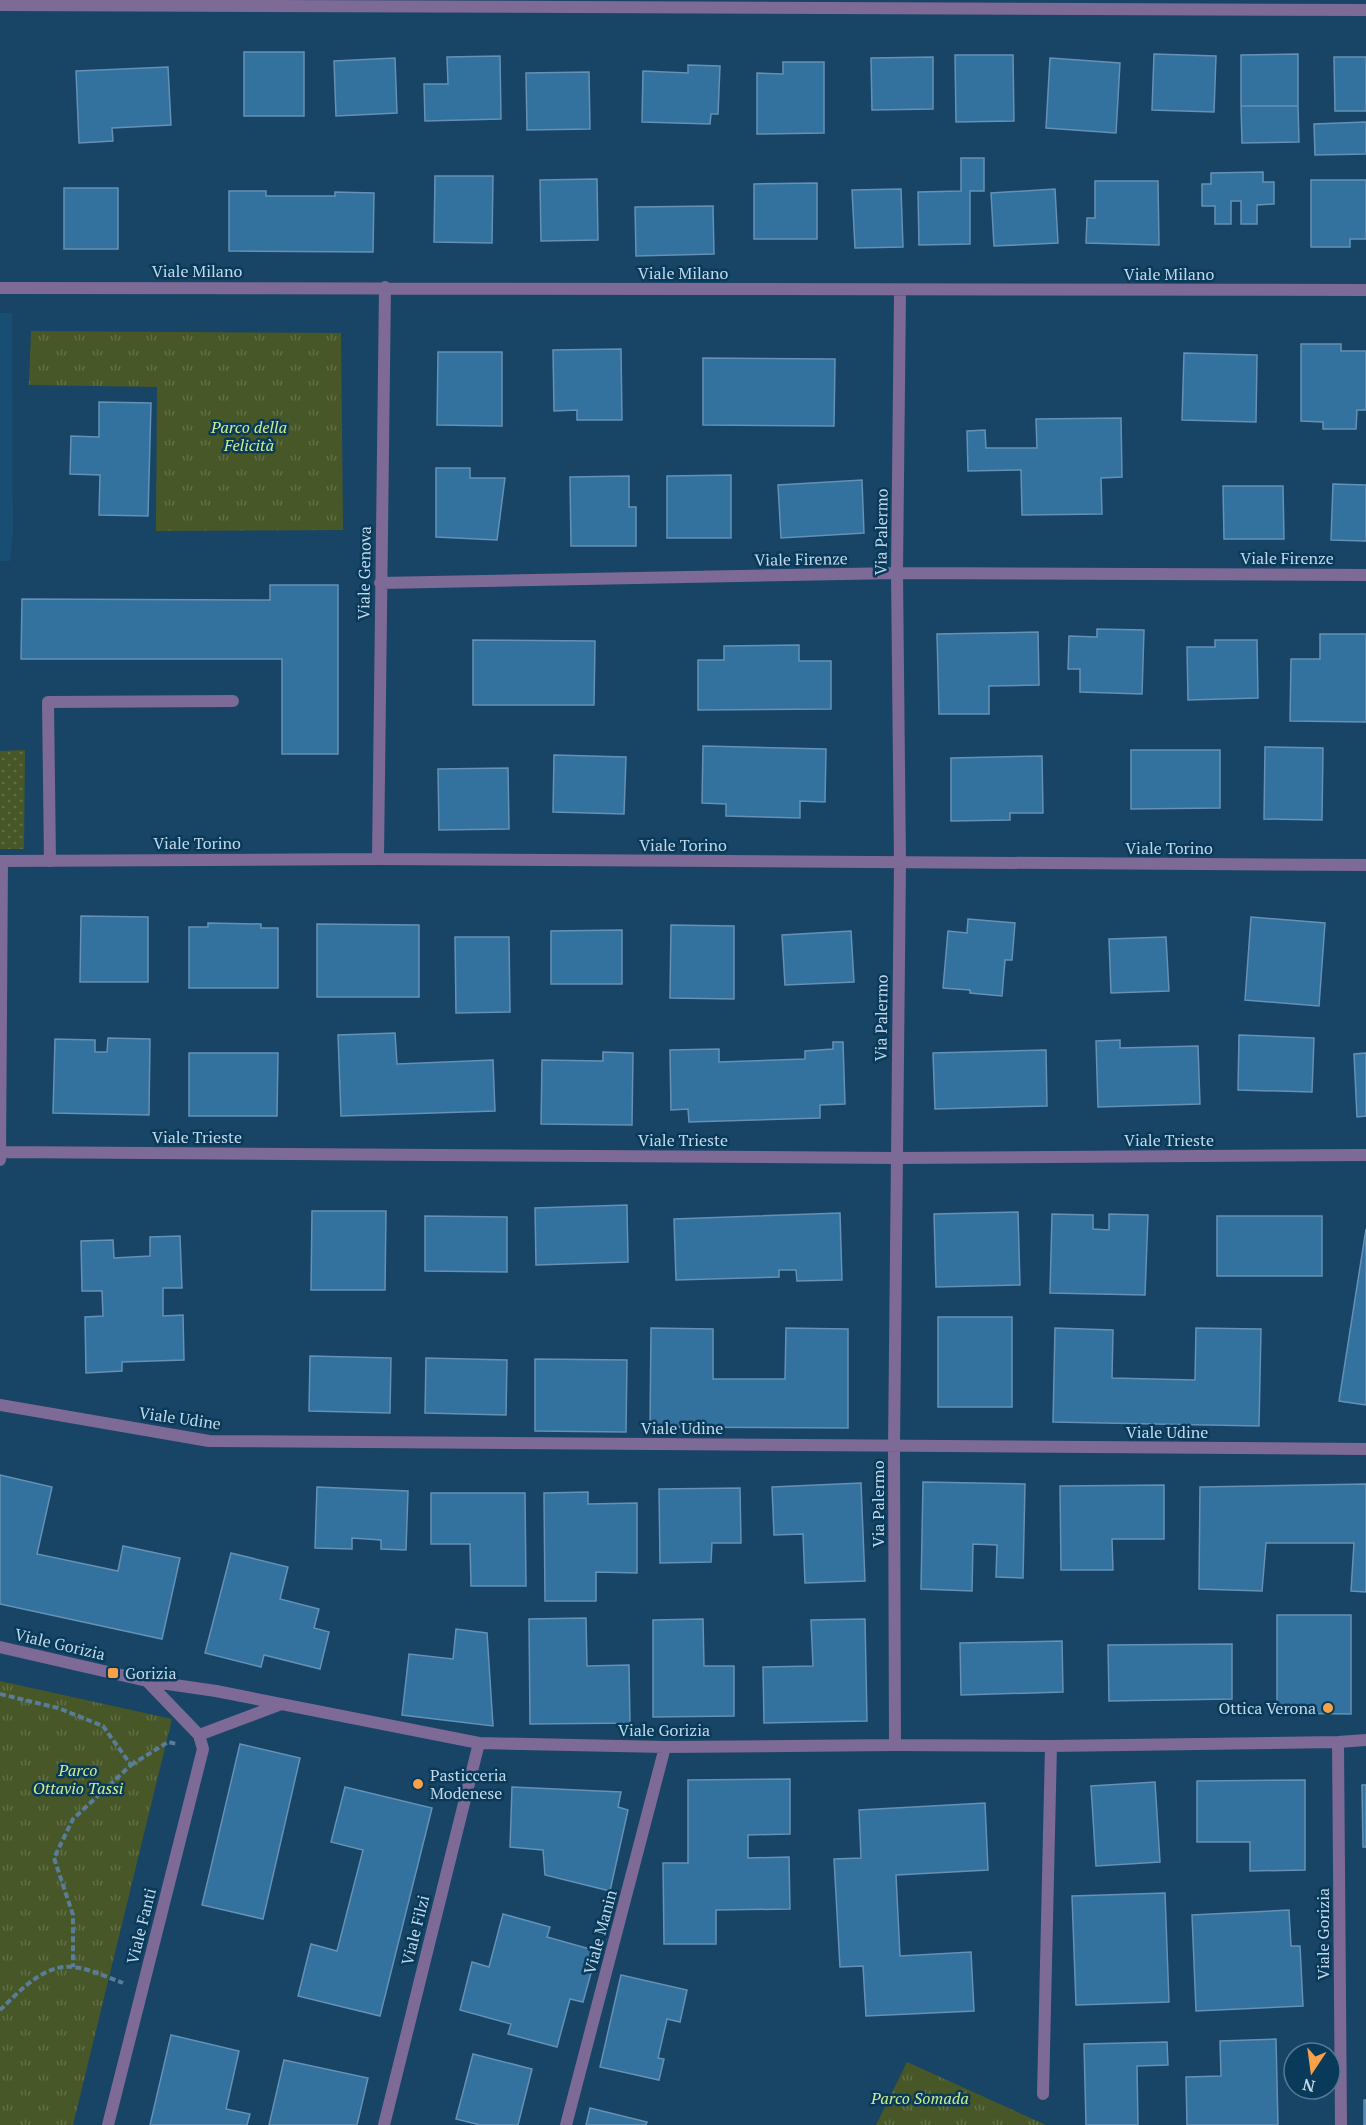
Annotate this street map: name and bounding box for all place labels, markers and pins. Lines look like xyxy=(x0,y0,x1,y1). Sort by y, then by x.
place label: Gorizia xyxy=(125,1662,177,1684)
marker: Gorizia xyxy=(106,1666,120,1680)
place label: Ottica Verona xyxy=(1218,1697,1316,1719)
marker: Ottica Verona xyxy=(1321,1701,1335,1715)
place label: Pasticceria Modenese xyxy=(430,1764,507,1804)
marker: Pasticceria Modenese xyxy=(411,1777,425,1791)

